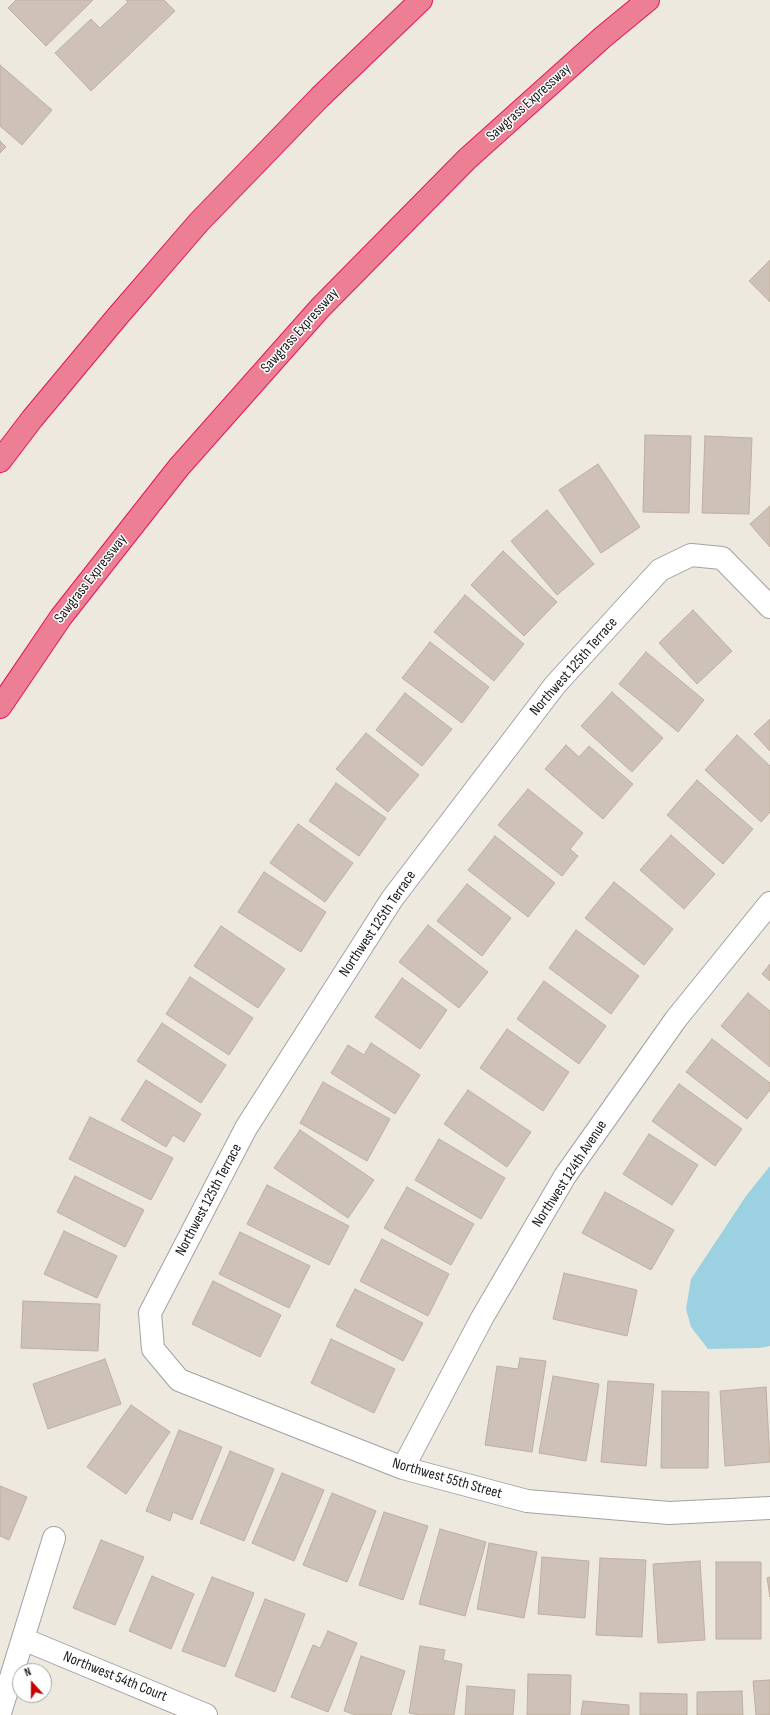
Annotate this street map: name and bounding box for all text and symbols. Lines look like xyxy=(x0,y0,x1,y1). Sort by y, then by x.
street label: Sawgrass Expressway xyxy=(483,60,575,146)
street label: Sawgrass Expressway xyxy=(257,285,343,377)
street label: Sawgrass Expressway xyxy=(51,531,131,627)
street label: Northwest 125th Terrace xyxy=(526,614,622,720)
street label: Northwest 125th Terrace xyxy=(336,867,420,981)
street label: Northwest 124th Avenue xyxy=(529,1117,611,1231)
street label: Northwest 125th Terrace xyxy=(172,1141,246,1259)
street label: Northwest 55th Street xyxy=(390,1455,504,1503)
street label: Northwest 54th Court xyxy=(60,1648,170,1706)
north arrow xyxy=(12,1663,52,1703)
text: N xyxy=(23,1665,33,1679)

